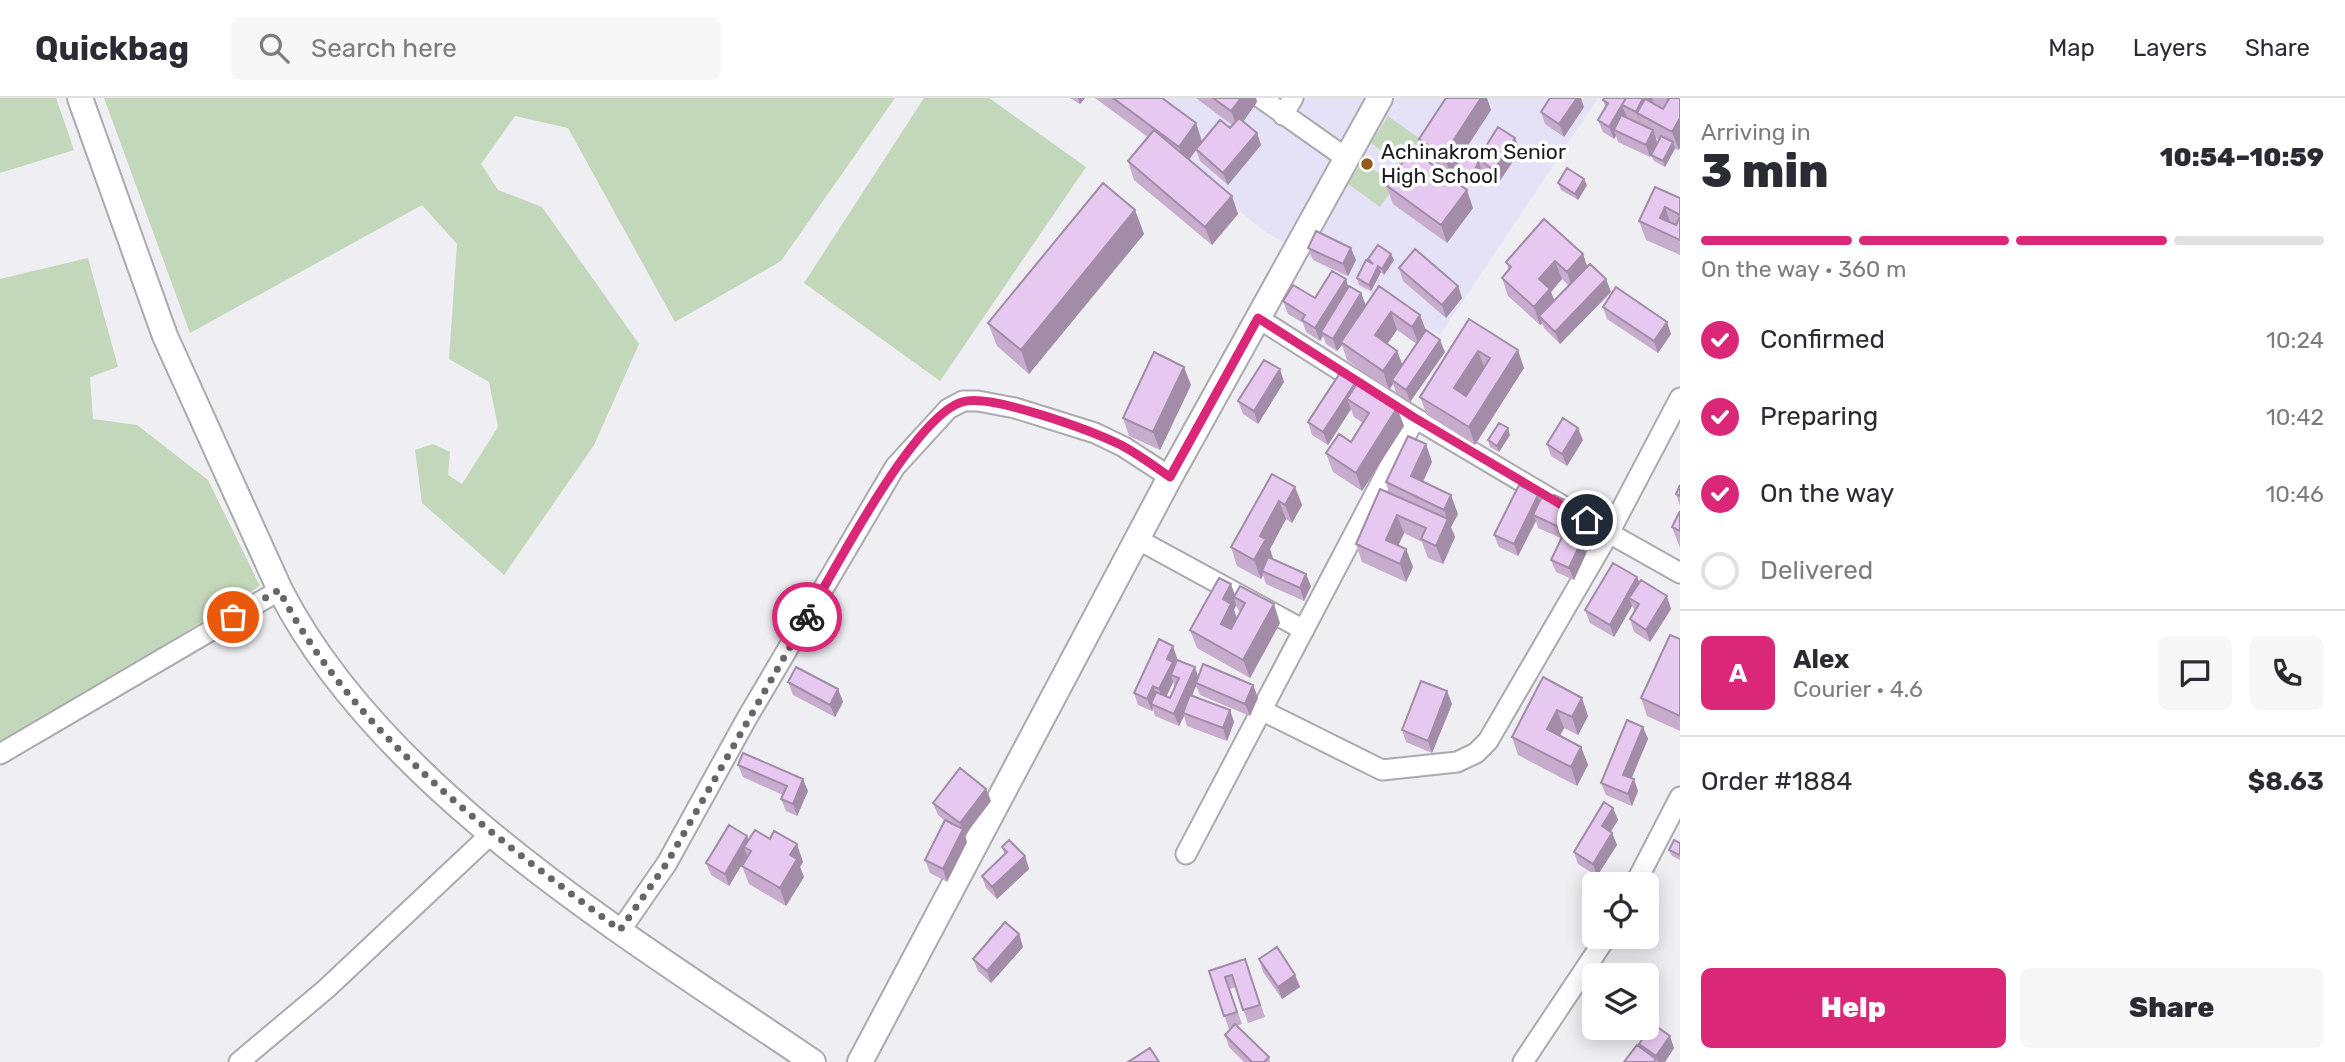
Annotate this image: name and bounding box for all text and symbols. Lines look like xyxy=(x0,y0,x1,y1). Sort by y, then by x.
search box xyxy=(231,17,721,80)
text: Quickbag xyxy=(35,29,189,68)
icon: search xyxy=(255,29,293,67)
text: Search here xyxy=(311,33,457,64)
text: Map xyxy=(2048,34,2095,62)
text: Layers xyxy=(2133,34,2207,62)
text: Share xyxy=(2245,34,2310,62)
text: Arriving in xyxy=(1701,118,1811,146)
place label: Achinakrom Senior High School xyxy=(1381,139,1566,188)
text: 10:54–10:59 xyxy=(2160,142,2324,173)
text: 3 min xyxy=(1701,144,1829,199)
marker: Achinakrom Senior High School xyxy=(1359,156,1375,172)
text: On the way · 360 m xyxy=(1701,255,1907,283)
icon: check xyxy=(1701,321,1739,359)
text: Confirmed xyxy=(1760,324,1885,355)
text: 10:24 xyxy=(2266,326,2324,354)
icon: check xyxy=(1701,398,1739,436)
text: Preparing xyxy=(1760,401,1878,432)
text: 10:42 xyxy=(2266,403,2324,431)
icon: check xyxy=(1701,475,1739,513)
text: On the way xyxy=(1760,478,1894,509)
text: 10:46 xyxy=(2266,480,2324,508)
pin xyxy=(1557,490,1617,550)
icon: home xyxy=(1568,501,1606,539)
text: Delivered xyxy=(1760,555,1873,586)
courier xyxy=(772,582,842,652)
pin xyxy=(203,587,263,647)
icon: bag xyxy=(214,598,252,636)
icon: bike xyxy=(788,598,826,636)
button: chat xyxy=(2158,636,2232,710)
button: phone xyxy=(2250,636,2324,710)
text: Alex xyxy=(1793,644,1849,675)
text: A xyxy=(1729,658,1747,689)
text: Courier · 4.6 xyxy=(1793,675,1923,703)
text: Order #1884 xyxy=(1701,766,1852,797)
text: $8.63 xyxy=(2248,766,2324,797)
map controls xyxy=(1582,872,1659,1040)
button: locate xyxy=(1582,872,1659,949)
button: layers xyxy=(1582,963,1659,1040)
button: Help xyxy=(1701,968,2006,1048)
button: Share xyxy=(2020,968,2324,1048)

